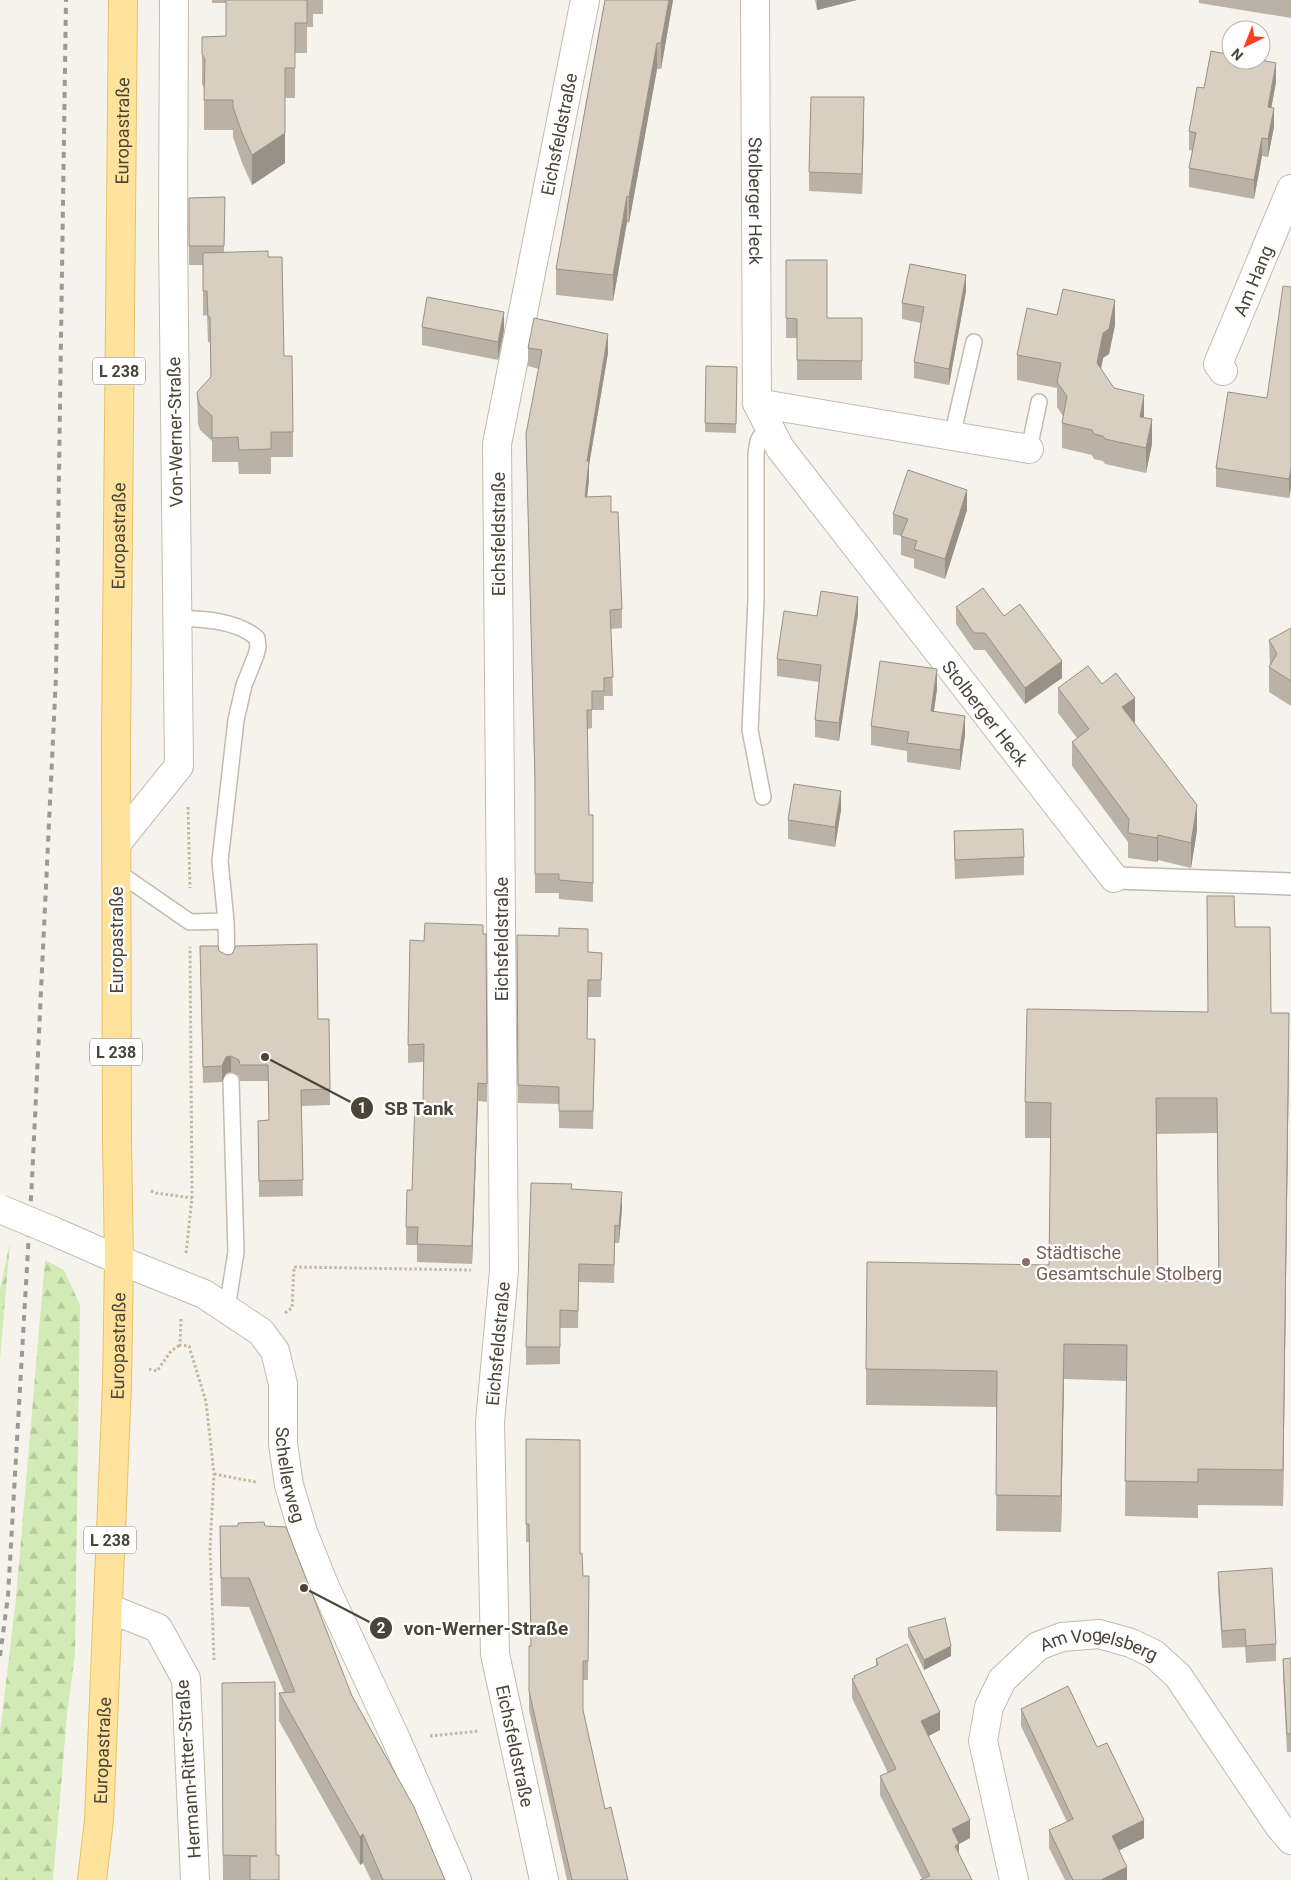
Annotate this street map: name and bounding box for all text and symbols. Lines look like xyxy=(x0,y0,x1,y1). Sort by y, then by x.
north arrow xyxy=(1221,20,1271,70)
text: N xyxy=(1228,45,1246,64)
street label: Eichsfeldstraße xyxy=(536,71,581,197)
street label: Europastraße xyxy=(111,77,133,185)
street label: Stolberger Heck xyxy=(745,137,767,266)
street label: Am Hang xyxy=(1229,242,1277,319)
street label: Von-Werner-Straße xyxy=(163,357,187,507)
road number: L 238 xyxy=(93,358,145,384)
street label: Eichsfeldstraße xyxy=(488,472,509,596)
street label: Europastraße xyxy=(107,482,129,589)
street label: Stolberger Heck xyxy=(938,656,1034,771)
street label: Eichsfeldstraße xyxy=(491,877,512,1001)
street label: Europastraße xyxy=(106,886,127,994)
road number: L 238 xyxy=(90,1038,142,1066)
callout: SB Tank xyxy=(349,1091,464,1125)
text: SB Tank xyxy=(384,1097,455,1120)
text: 1 xyxy=(358,1099,366,1117)
place label: Städtische Gesamtschule Stolberg xyxy=(1036,1242,1222,1284)
marker: Städtische Gesamtschule Stolberg xyxy=(1020,1256,1032,1268)
street label: Eichsfeldstraße xyxy=(481,1281,513,1407)
street label: Europastraße xyxy=(106,1292,129,1400)
street label: Schellerweg xyxy=(273,1427,310,1525)
road number: L 238 xyxy=(84,1526,136,1554)
callout: von-Werner-Straße xyxy=(369,1611,578,1645)
text: von-Werner-Straße xyxy=(404,1617,568,1640)
text: 2 xyxy=(377,1619,386,1637)
street label: Am Vogelsberg xyxy=(1037,1623,1161,1665)
street label: Hermann-Ritter-Straße xyxy=(171,1679,205,1859)
street label: Eichsfeldstraße xyxy=(492,1683,538,1809)
street label: Europastraße xyxy=(89,1697,115,1804)

